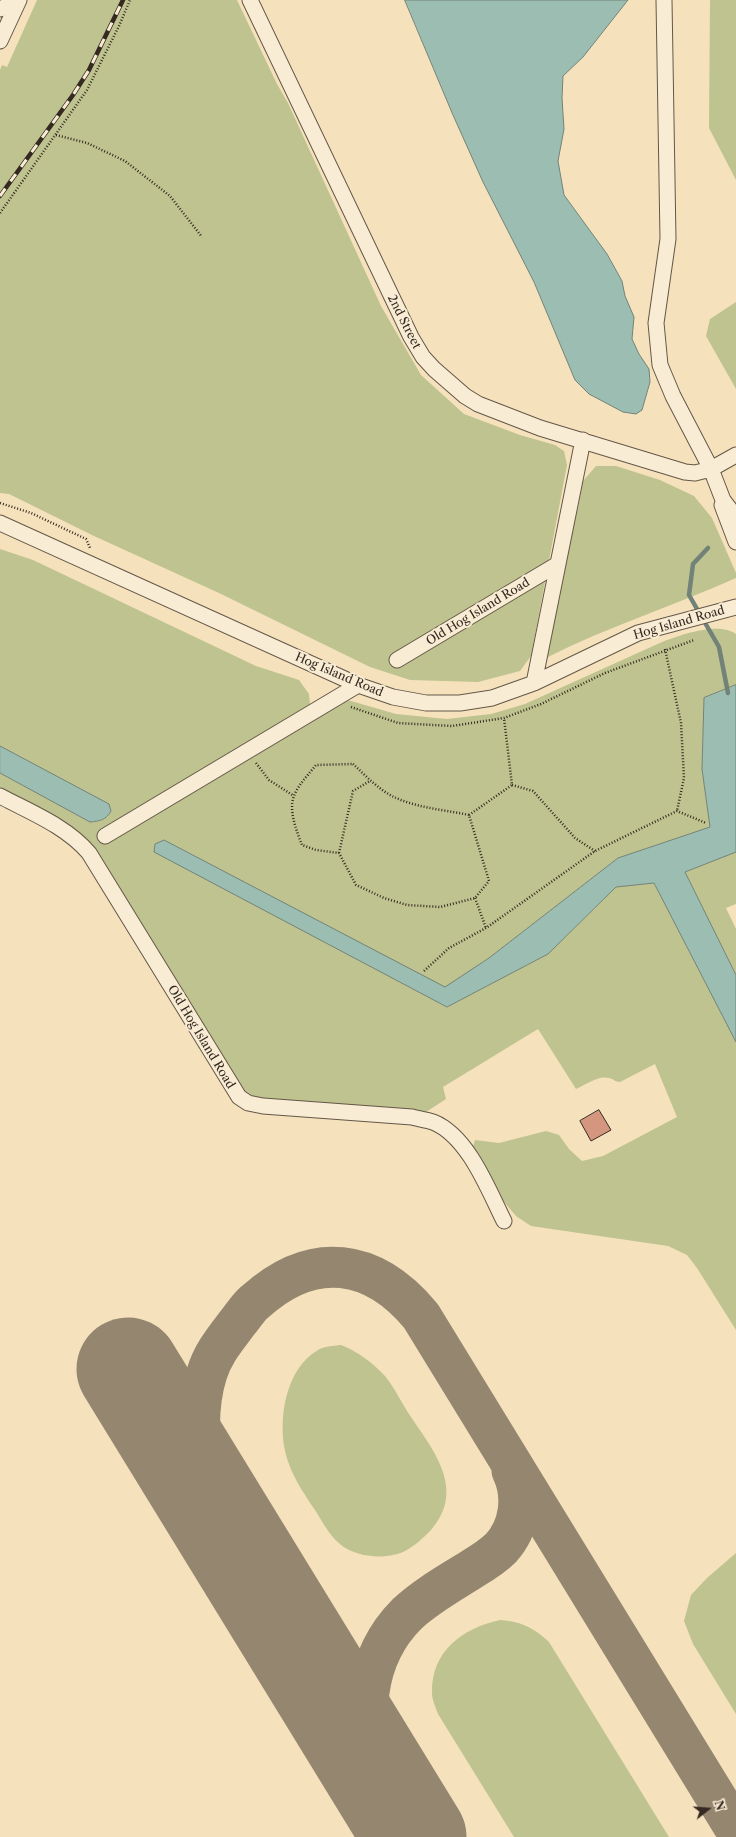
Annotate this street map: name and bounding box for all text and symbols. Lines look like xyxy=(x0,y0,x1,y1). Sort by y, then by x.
street label: 2nd Street xyxy=(384,292,424,352)
street label: Old Hog Island Road xyxy=(424,575,532,649)
street label: Hog Island Road xyxy=(632,603,726,643)
street label: Hog Island Road xyxy=(293,650,385,700)
street label: Old Hog Island Road xyxy=(164,983,238,1091)
north arrow xyxy=(688,1789,728,1829)
text: N xyxy=(711,1799,728,1812)

